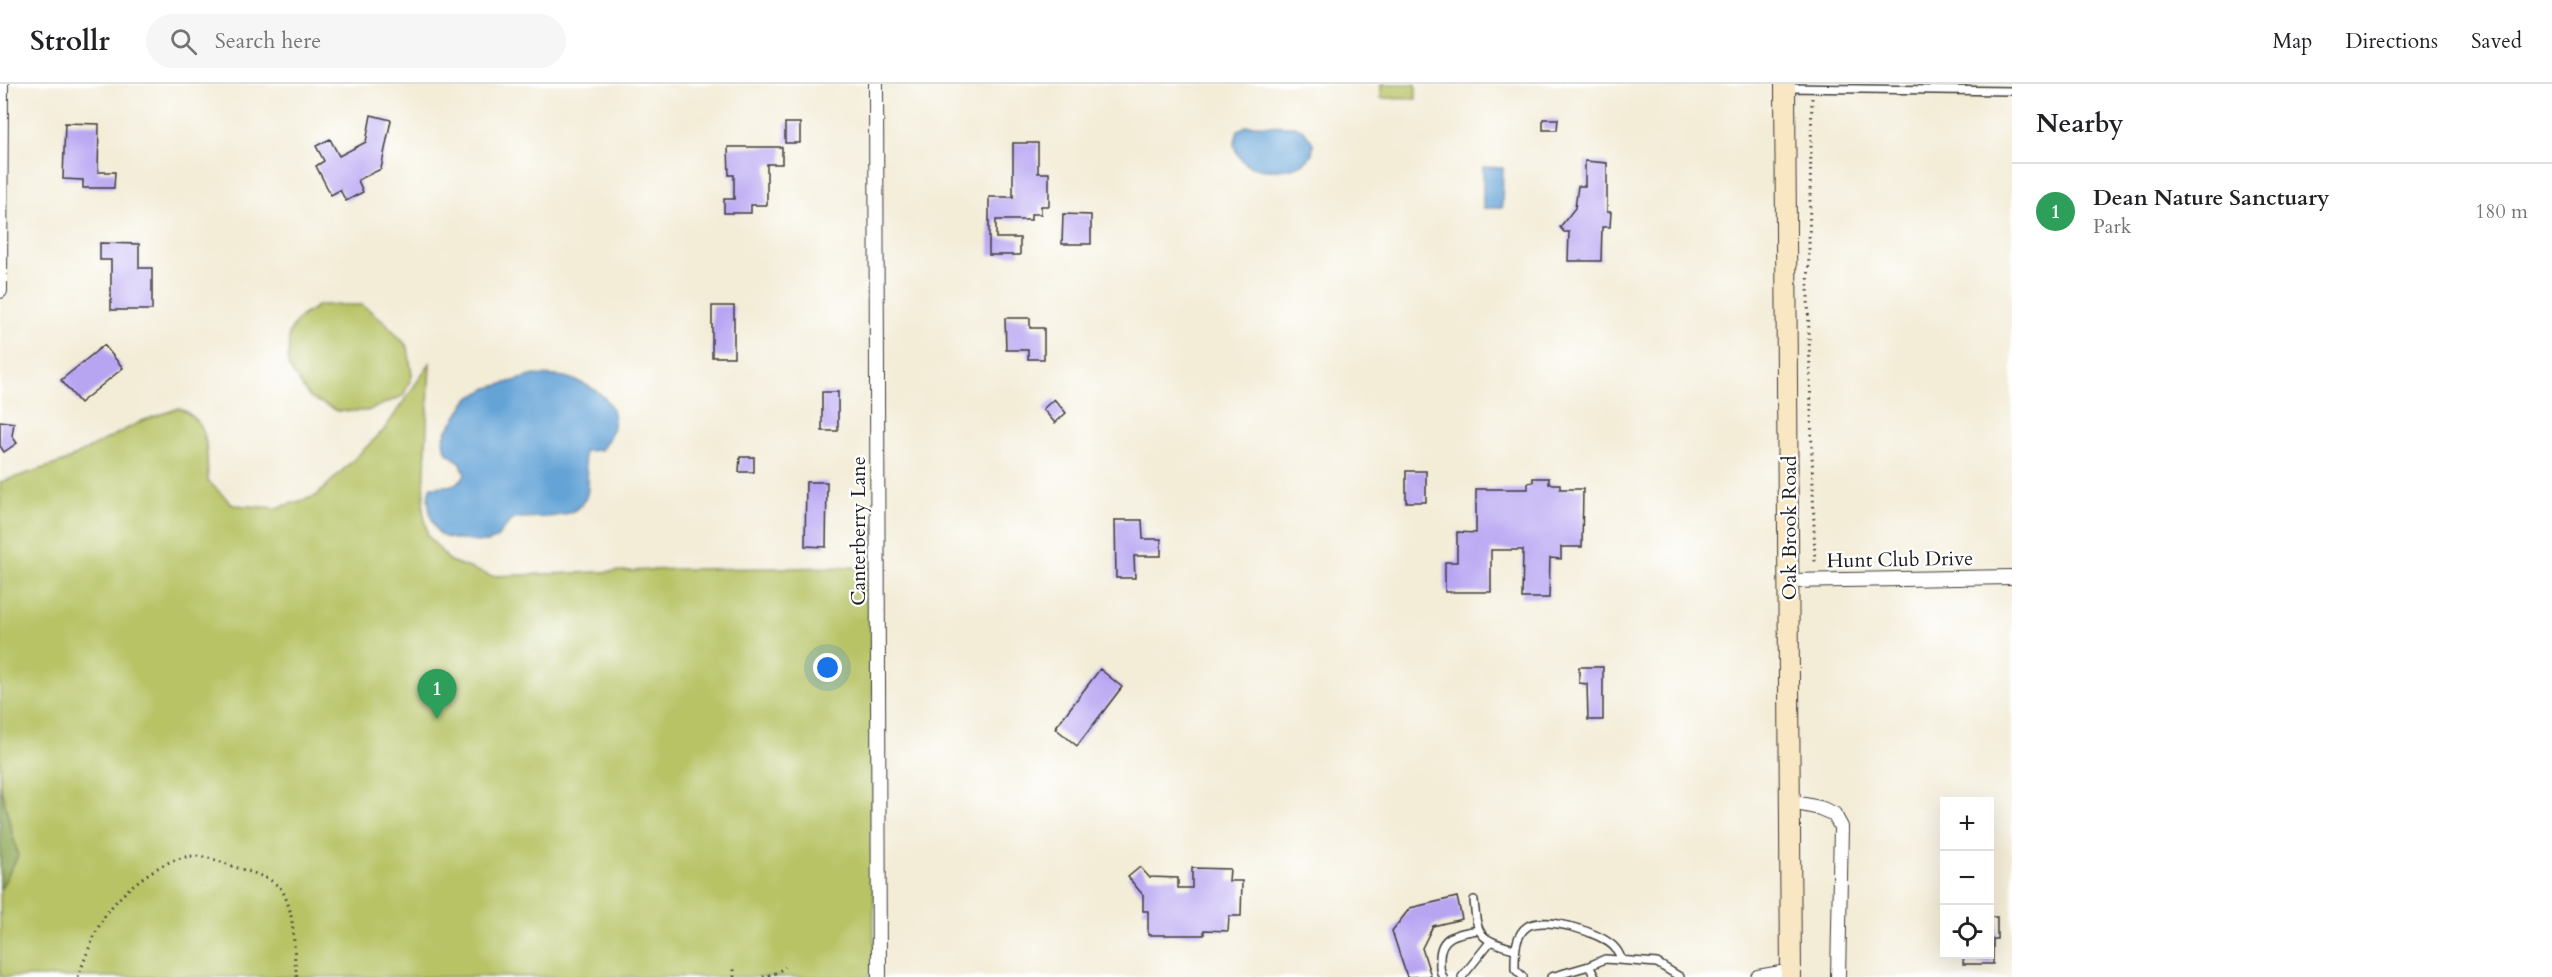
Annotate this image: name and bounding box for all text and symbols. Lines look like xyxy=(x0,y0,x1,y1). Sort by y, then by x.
search box xyxy=(146,14,566,68)
text: Strollr xyxy=(30,22,110,60)
icon: search xyxy=(167,25,200,58)
text: Search here xyxy=(215,26,321,56)
text: Map xyxy=(2272,27,2312,56)
text: Directions xyxy=(2345,27,2438,56)
text: Saved xyxy=(2471,27,2522,56)
text: Nearby xyxy=(2036,106,2124,141)
text: Dean Nature Sanctuary xyxy=(2093,183,2330,213)
text: 1 xyxy=(2050,198,2061,225)
text: 180 m xyxy=(2475,198,2528,225)
text: Park xyxy=(2093,213,2131,240)
street label: Oak Brook Road xyxy=(1776,455,1803,600)
street label: Canterberry Lane xyxy=(845,456,872,606)
street label: Hunt Club Drive xyxy=(1826,545,1974,574)
your location xyxy=(813,653,842,682)
pin: 1 xyxy=(418,670,456,719)
map controls xyxy=(1940,797,1994,959)
button: + xyxy=(1940,797,1994,851)
button: − xyxy=(1940,851,1994,905)
button: locate xyxy=(1940,905,1994,959)

